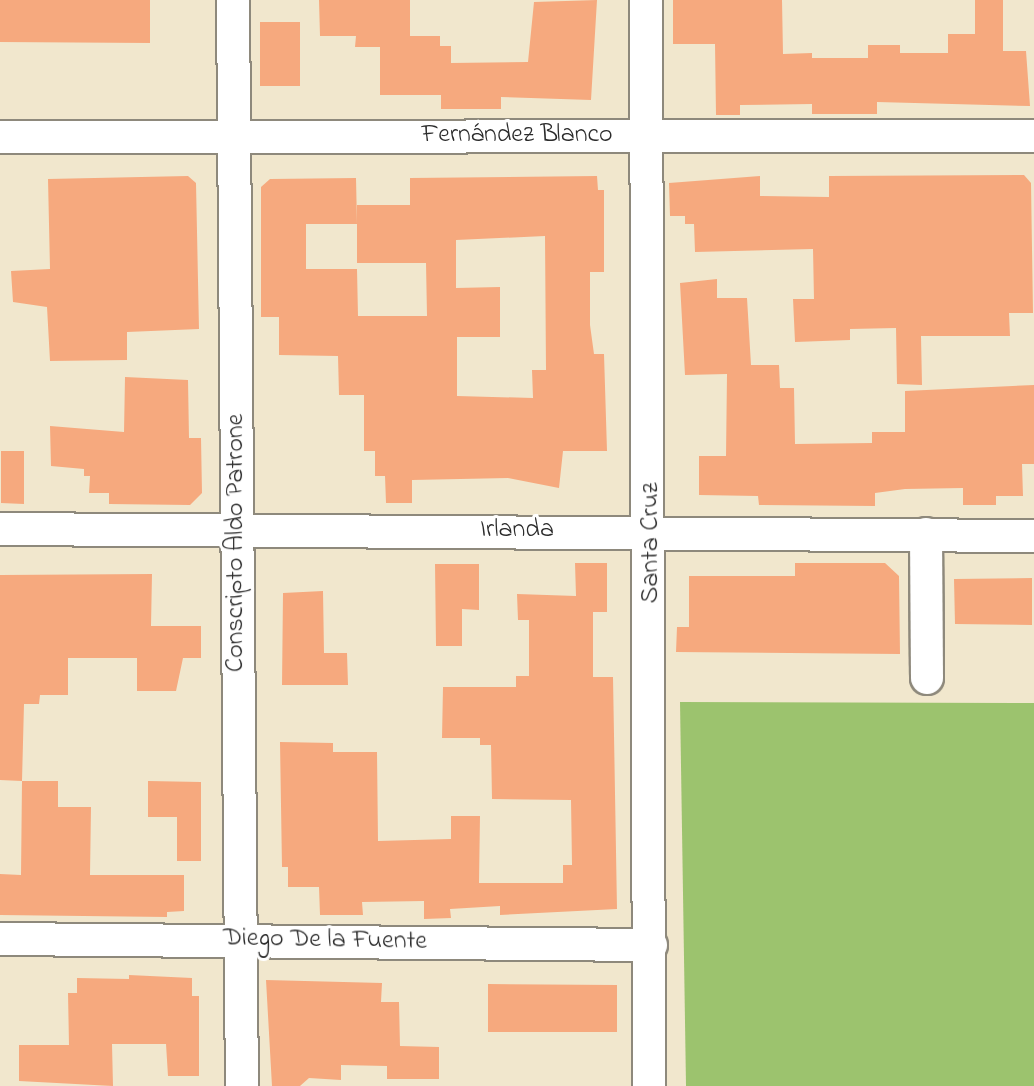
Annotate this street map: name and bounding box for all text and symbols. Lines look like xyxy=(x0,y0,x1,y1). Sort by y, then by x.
street label: Fernández Blanco xyxy=(421,120,613,152)
street label: Conscripto Aldo Patrone xyxy=(221,414,253,672)
street label: Santa Cruz xyxy=(636,483,668,603)
street label: Irlanda xyxy=(480,515,554,547)
street label: Diego De la Fuente xyxy=(223,924,427,958)

